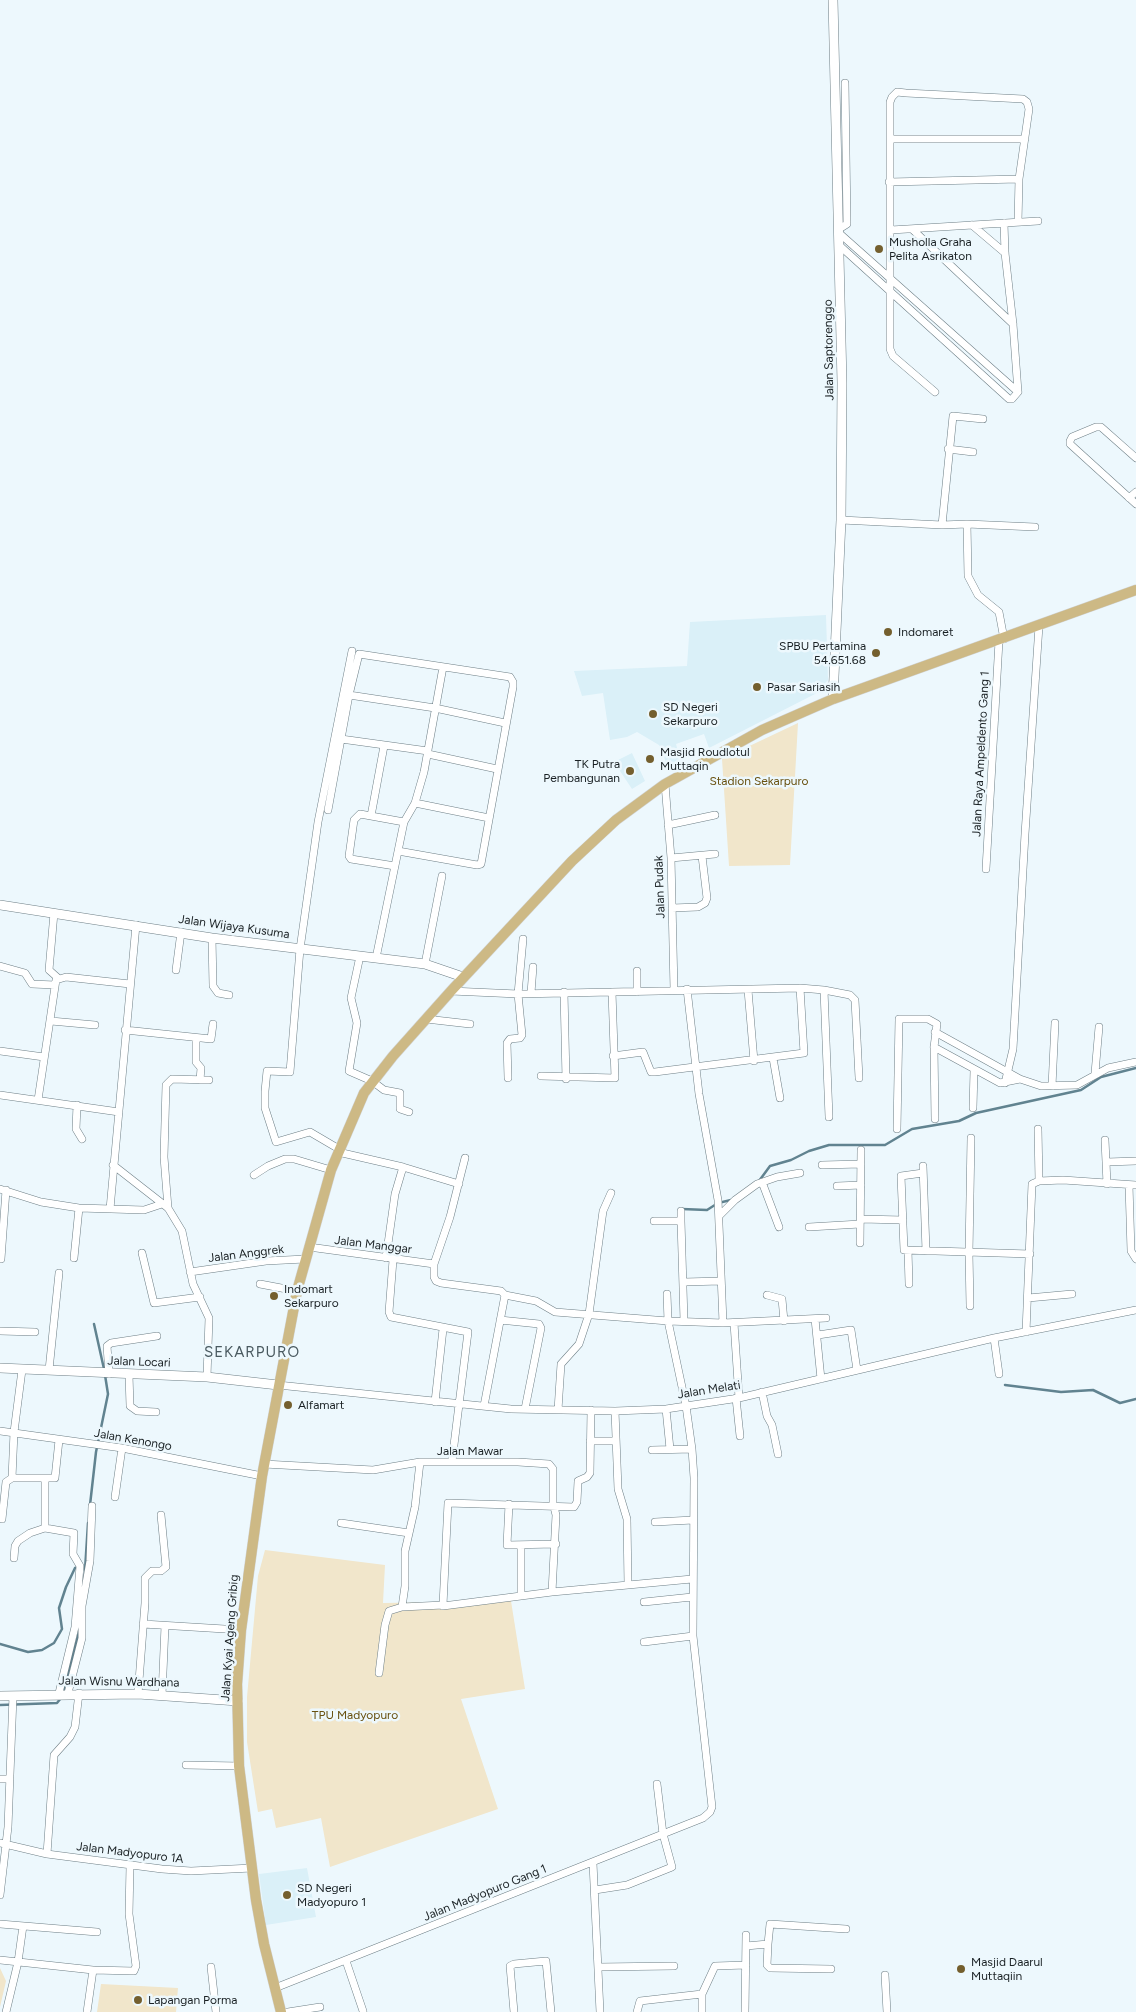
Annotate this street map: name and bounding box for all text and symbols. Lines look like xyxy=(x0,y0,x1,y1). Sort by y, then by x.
place label: Musholla Graha Pelita Asrikaton xyxy=(889,235,972,263)
marker: Musholla Graha Pelita Asrikaton xyxy=(873,243,885,255)
street label: Jalan Saptorenggo xyxy=(821,299,837,401)
place label: Indomaret xyxy=(898,625,953,639)
marker: Indomaret xyxy=(882,626,894,638)
place label: SPBU Pertamina 54.651.68 xyxy=(779,639,866,667)
marker: SPBU Pertamina 54.651.68 xyxy=(870,647,882,659)
street label: Jalan Raya Ampeldento Gang 1 xyxy=(969,671,993,837)
place label: Pasar Sariasih xyxy=(767,680,840,694)
marker: Pasar Sariasih xyxy=(751,681,763,693)
place label: SD Negeri Sekarpuro xyxy=(663,700,718,728)
marker: SD Negeri Sekarpuro xyxy=(647,708,659,720)
place label: Masjid Roudlotul Muttaqin xyxy=(660,745,750,773)
marker: Masjid Roudlotul Muttaqin xyxy=(644,753,656,765)
place label: TK Putra Pembangunan xyxy=(543,757,620,785)
marker: TK Putra Pembangunan xyxy=(624,765,636,777)
park label: Stadion Sekarpuro xyxy=(709,774,809,788)
street label: Jalan Pudak xyxy=(652,855,668,919)
street label: Jalan Wijaya Kusuma xyxy=(177,912,291,942)
street label: Jalan Manggar xyxy=(333,1233,413,1257)
street label: Jalan Anggrek xyxy=(207,1242,285,1266)
place label: Indomart Sekarpuro xyxy=(284,1282,339,1310)
marker: Indomart Sekarpuro xyxy=(268,1290,280,1302)
district label: SEKARPURO xyxy=(203,1344,301,1362)
street label: Jalan Locari xyxy=(107,1354,171,1370)
street label: Jalan Melati xyxy=(677,1378,741,1402)
place label: Alfamart xyxy=(298,1398,344,1412)
marker: Alfamart xyxy=(282,1399,294,1411)
street label: Jalan Kenongo xyxy=(93,1426,173,1454)
street label: Jalan Mawar xyxy=(437,1444,503,1458)
street label: Jalan Kyai Ageng Gribig xyxy=(218,1574,242,1702)
street label: Jalan Wisnu Wardhana xyxy=(58,1674,180,1690)
park label: TPU Madyopuro xyxy=(312,1708,398,1722)
street label: Jalan Madyopuro 1A xyxy=(76,1839,184,1867)
street label: Jalan Madyopuro Gang 1 xyxy=(421,1862,549,1924)
place label: SD Negeri Madyopuro 1 xyxy=(297,1881,366,1909)
marker: SD Negeri Madyopuro 1 xyxy=(281,1889,293,1901)
place label: Masjid Daarul Muttaqiin xyxy=(971,1955,1043,1983)
marker: Masjid Daarul Muttaqiin xyxy=(955,1963,967,1975)
place label: Lapangan Porma xyxy=(148,1993,237,2007)
marker: Lapangan Porma xyxy=(132,1994,144,2006)

